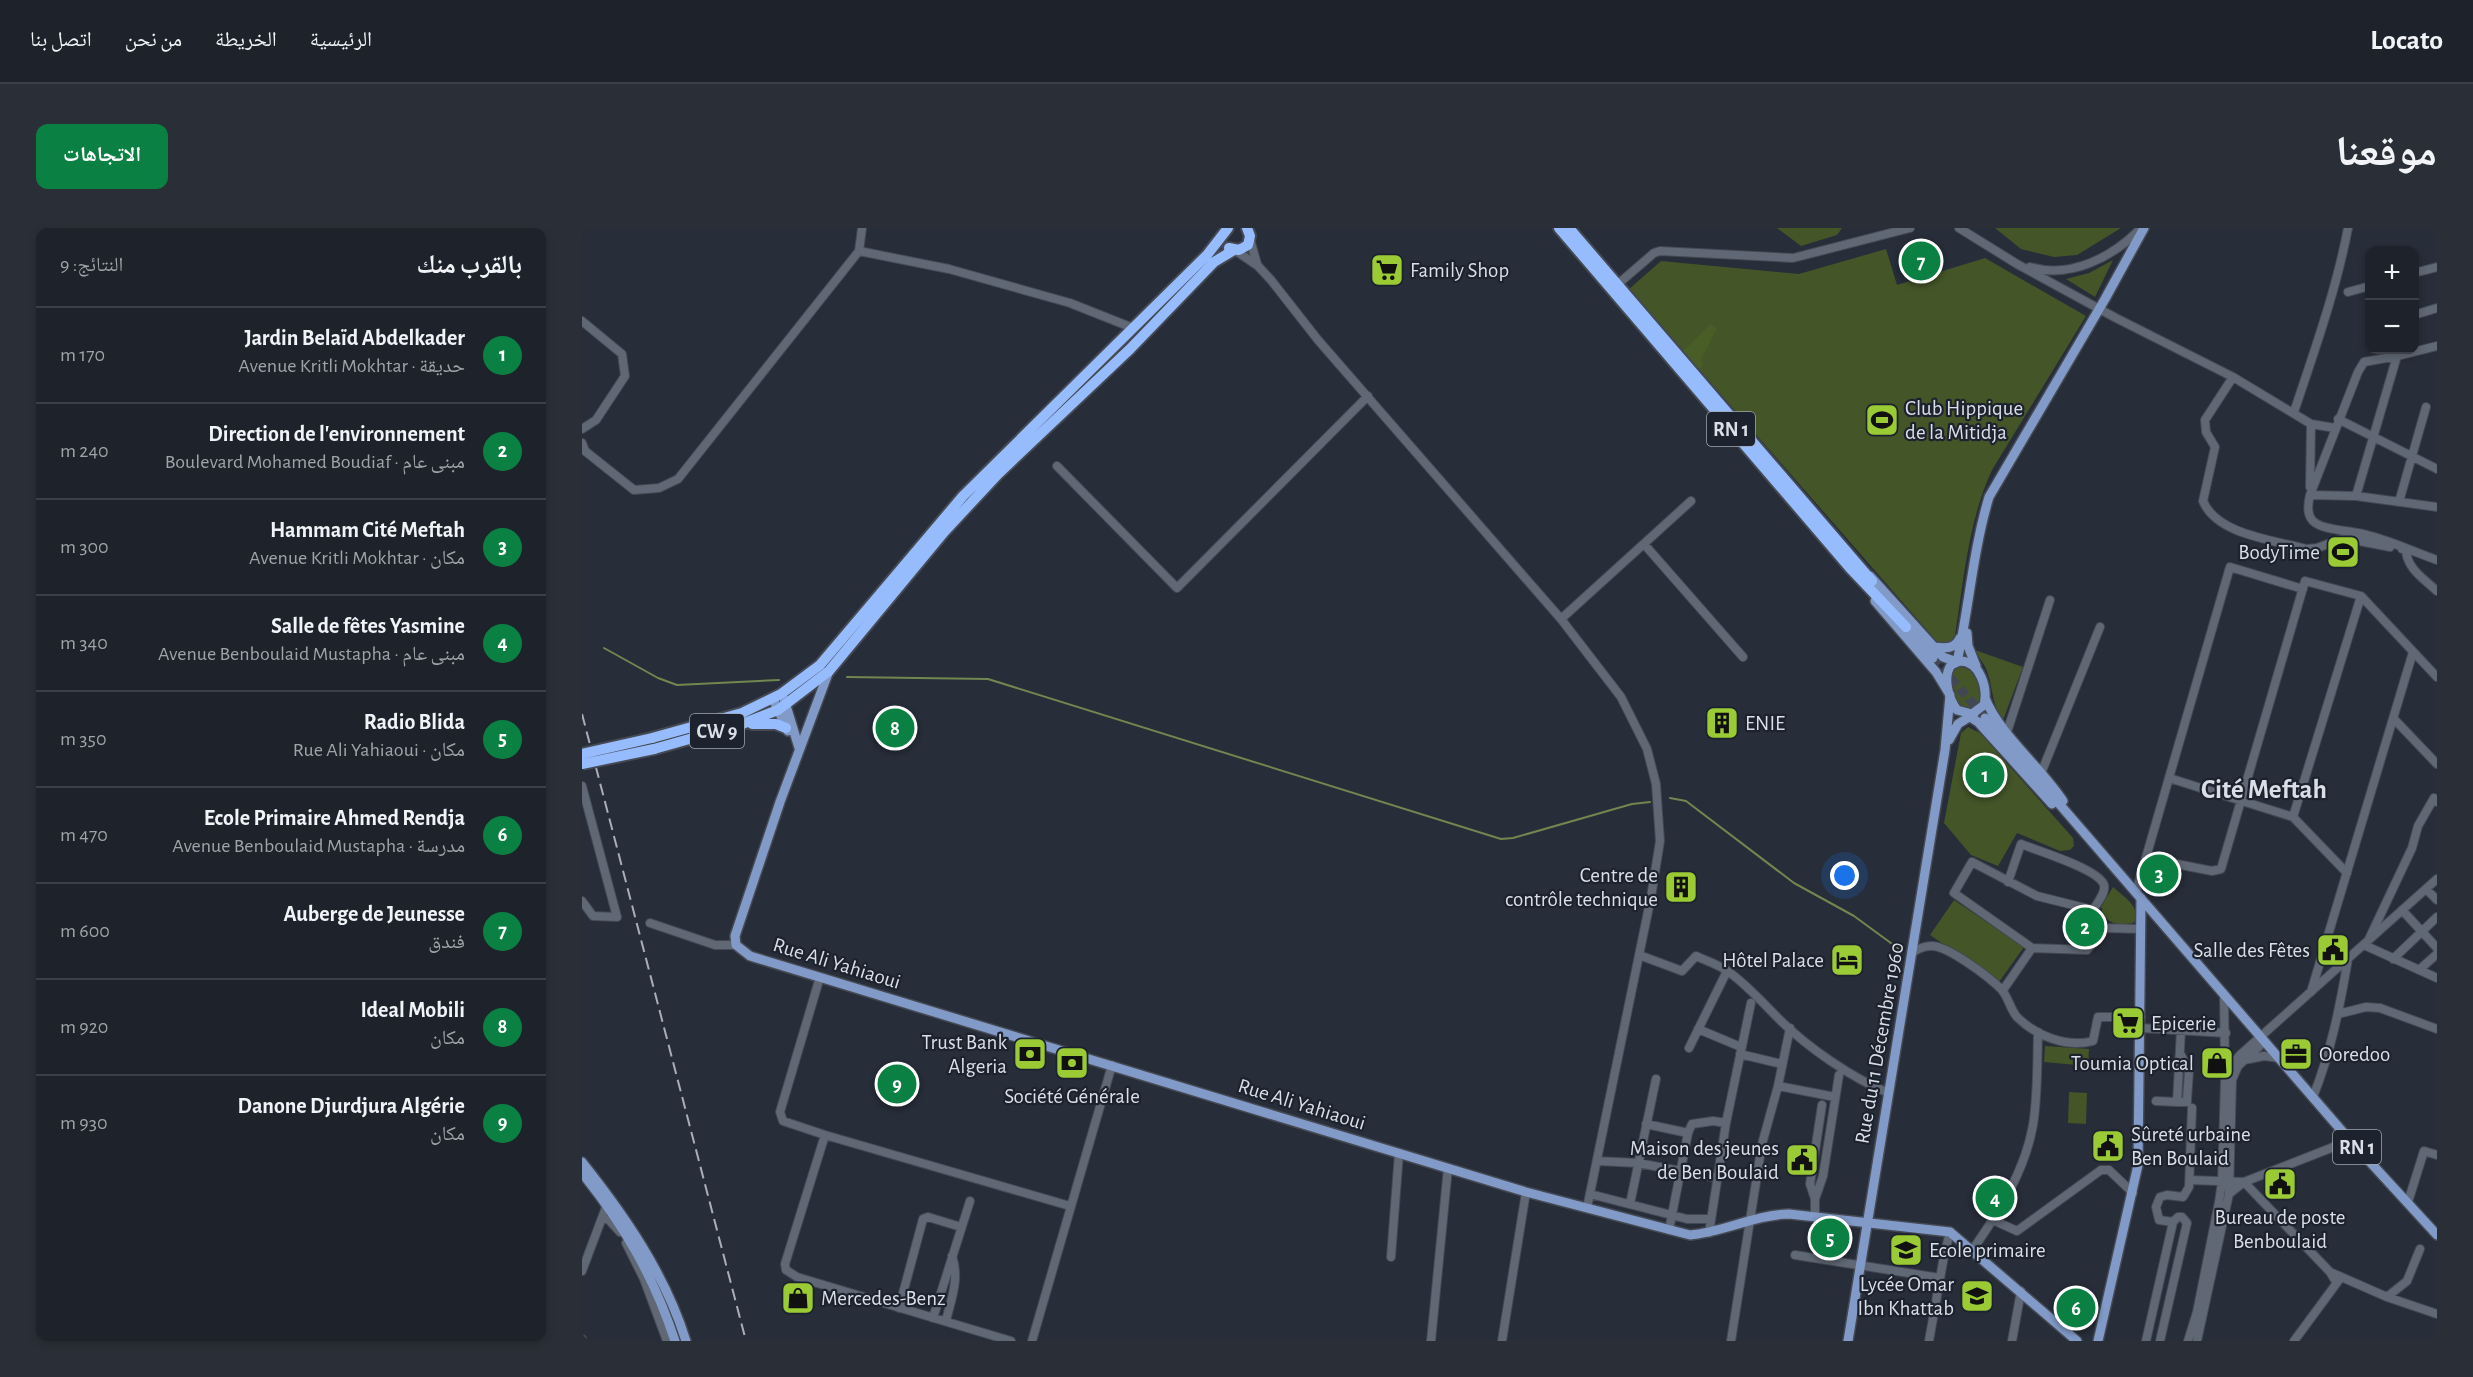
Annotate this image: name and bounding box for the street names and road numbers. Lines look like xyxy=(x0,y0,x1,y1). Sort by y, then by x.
road number: RN 1 xyxy=(1707,412,1755,446)
road number: CW 9 xyxy=(690,714,744,748)
street label: Rue Ali Yahiaoui xyxy=(771,934,903,993)
street label: Rue du 11 Décembre 1960 xyxy=(1851,941,1908,1146)
street label: Rue Ali Yahiaoui xyxy=(1236,1075,1368,1134)
road number: RN 1 xyxy=(2333,1130,2381,1164)

